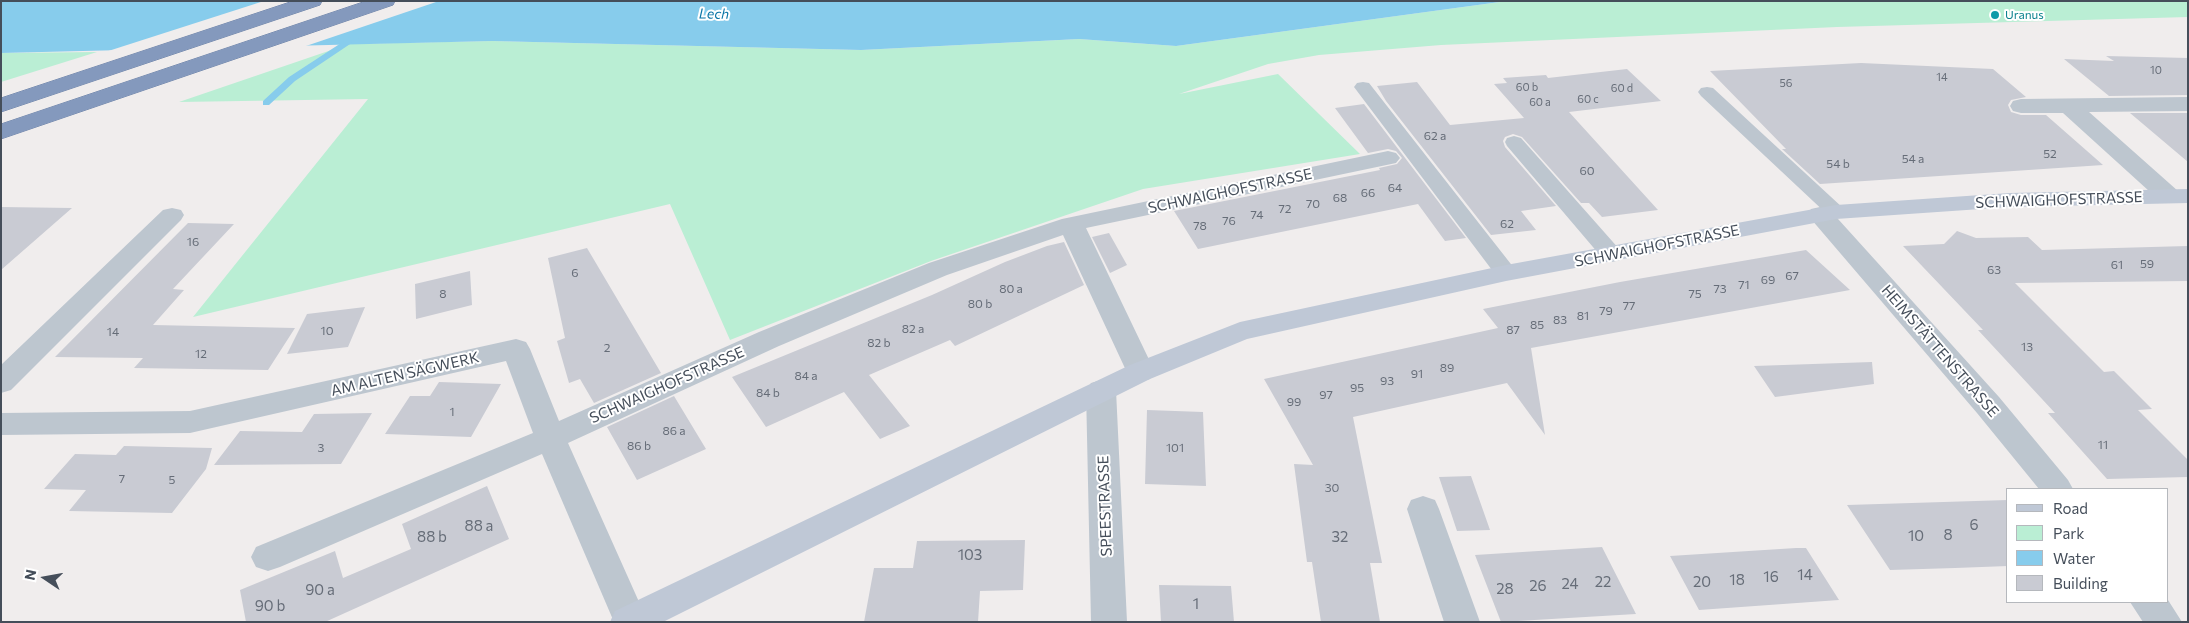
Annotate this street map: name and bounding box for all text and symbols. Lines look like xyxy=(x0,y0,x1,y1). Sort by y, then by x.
water label: Lech xyxy=(699,5,729,23)
place label: Uranus xyxy=(2005,8,2044,22)
marker: Uranus xyxy=(1989,9,2001,21)
house number: 10 xyxy=(2150,63,2162,77)
house number: 14 xyxy=(1936,70,1948,84)
house number: 56 xyxy=(1780,76,1792,90)
house number: 60 b xyxy=(1516,80,1538,94)
house number: 60 d xyxy=(1611,81,1633,95)
house number: 60 c xyxy=(1577,92,1599,106)
house number: 60 a xyxy=(1529,95,1551,109)
house number: 62 a xyxy=(1424,129,1446,143)
house number: 52 xyxy=(2043,147,2057,161)
house number: 54 a xyxy=(1902,152,1924,166)
house number: 54 b xyxy=(1826,157,1850,171)
house number: 60 xyxy=(1579,164,1595,178)
street label: SCHWAIGHOFSTRASSE xyxy=(1146,165,1314,217)
house number: 64 xyxy=(1388,181,1402,195)
house number: 66 xyxy=(1361,186,1375,200)
street label: SCHWAIGHOFSTRASSE xyxy=(1975,188,2143,212)
house number: 68 xyxy=(1333,191,1347,205)
house number: 70 xyxy=(1306,197,1320,211)
house number: 72 xyxy=(1279,202,1291,216)
house number: 74 xyxy=(1251,208,1263,222)
house number: 76 xyxy=(1222,214,1236,228)
house number: 62 xyxy=(1500,217,1514,231)
house number: 78 xyxy=(1193,219,1207,233)
street label: SCHWAIGHOFSTRASSE xyxy=(1573,221,1741,271)
house number: 16 xyxy=(187,235,199,249)
house number: 59 xyxy=(2140,257,2154,271)
house number: 61 xyxy=(2111,258,2123,272)
house number: 63 xyxy=(1987,263,2001,277)
house number: 6 xyxy=(571,266,579,280)
house number: 67 xyxy=(1785,269,1799,283)
house number: 69 xyxy=(1761,273,1775,287)
house number: 71 xyxy=(1738,278,1750,292)
street label: HEIMSTÄTTENSTRASSE xyxy=(1878,281,2002,421)
house number: 80 a xyxy=(999,282,1023,296)
house number: 73 xyxy=(1713,282,1727,296)
house number: 8 xyxy=(439,287,447,301)
house number: 75 xyxy=(1688,287,1702,301)
house number: 80 b xyxy=(968,297,992,311)
house number: 77 xyxy=(1623,299,1635,313)
house number: 79 xyxy=(1599,304,1613,318)
house number: 81 xyxy=(1577,309,1589,323)
house number: 83 xyxy=(1553,313,1567,327)
house number: 85 xyxy=(1530,318,1544,332)
house number: 82 a xyxy=(902,322,924,336)
house number: 87 xyxy=(1506,323,1520,337)
house number: 10 xyxy=(321,324,333,338)
house number: 14 xyxy=(107,325,119,339)
house number: 82 b xyxy=(867,336,891,350)
house number: 13 xyxy=(2021,340,2033,354)
house number: 2 xyxy=(604,341,610,355)
street label: SCHWAIGHOFSTRASSE xyxy=(587,343,747,427)
house number: 12 xyxy=(195,347,207,361)
street label: AM ALTEN SÄGWERK xyxy=(329,348,481,400)
house number: 89 xyxy=(1440,361,1454,375)
house number: 91 xyxy=(1411,367,1423,381)
house number: 84 a xyxy=(794,369,818,383)
house number: 93 xyxy=(1380,374,1394,388)
house number: 95 xyxy=(1350,381,1364,395)
house number: 84 b xyxy=(756,386,780,400)
house number: 97 xyxy=(1319,388,1333,402)
house number: 99 xyxy=(1287,395,1301,409)
house number: 1 xyxy=(449,405,455,419)
house number: 86 a xyxy=(662,424,686,438)
house number: 11 xyxy=(2098,438,2108,452)
house number: 86 b xyxy=(627,439,651,453)
house number: 3 xyxy=(318,441,324,455)
house number: 101 xyxy=(1166,441,1184,455)
street label: SPEESTRASSE xyxy=(1094,455,1116,557)
house number: 7 xyxy=(119,472,125,486)
house number: 5 xyxy=(169,473,175,487)
house number: 30 xyxy=(1325,481,1339,495)
legend xyxy=(2006,488,2169,603)
text: Road xyxy=(2053,499,2088,517)
house number: 6 xyxy=(1969,516,1979,534)
house number: 88 a xyxy=(465,517,493,535)
text: Park xyxy=(2053,524,2084,542)
house number: 8 xyxy=(1943,526,1953,544)
house number: 10 xyxy=(1908,527,1924,545)
house number: 88 b xyxy=(417,528,447,546)
house number: 32 xyxy=(1332,528,1348,546)
house number: 103 xyxy=(958,546,982,564)
text: Water xyxy=(2053,549,2095,567)
north arrow xyxy=(20,553,70,603)
house number: 14 xyxy=(1797,566,1813,584)
text: N xyxy=(20,568,39,582)
house number: 16 xyxy=(1763,568,1779,586)
house number: 18 xyxy=(1729,571,1745,589)
house number: 22 xyxy=(1595,573,1611,591)
house number: 20 xyxy=(1693,573,1711,591)
text: Building xyxy=(2053,574,2108,592)
house number: 24 xyxy=(1561,575,1579,593)
house number: 26 xyxy=(1529,577,1547,595)
house number: 28 xyxy=(1496,580,1514,598)
house number: 90 a xyxy=(305,581,335,599)
house number: 1 xyxy=(1193,595,1199,613)
house number: 90 b xyxy=(255,597,285,615)

